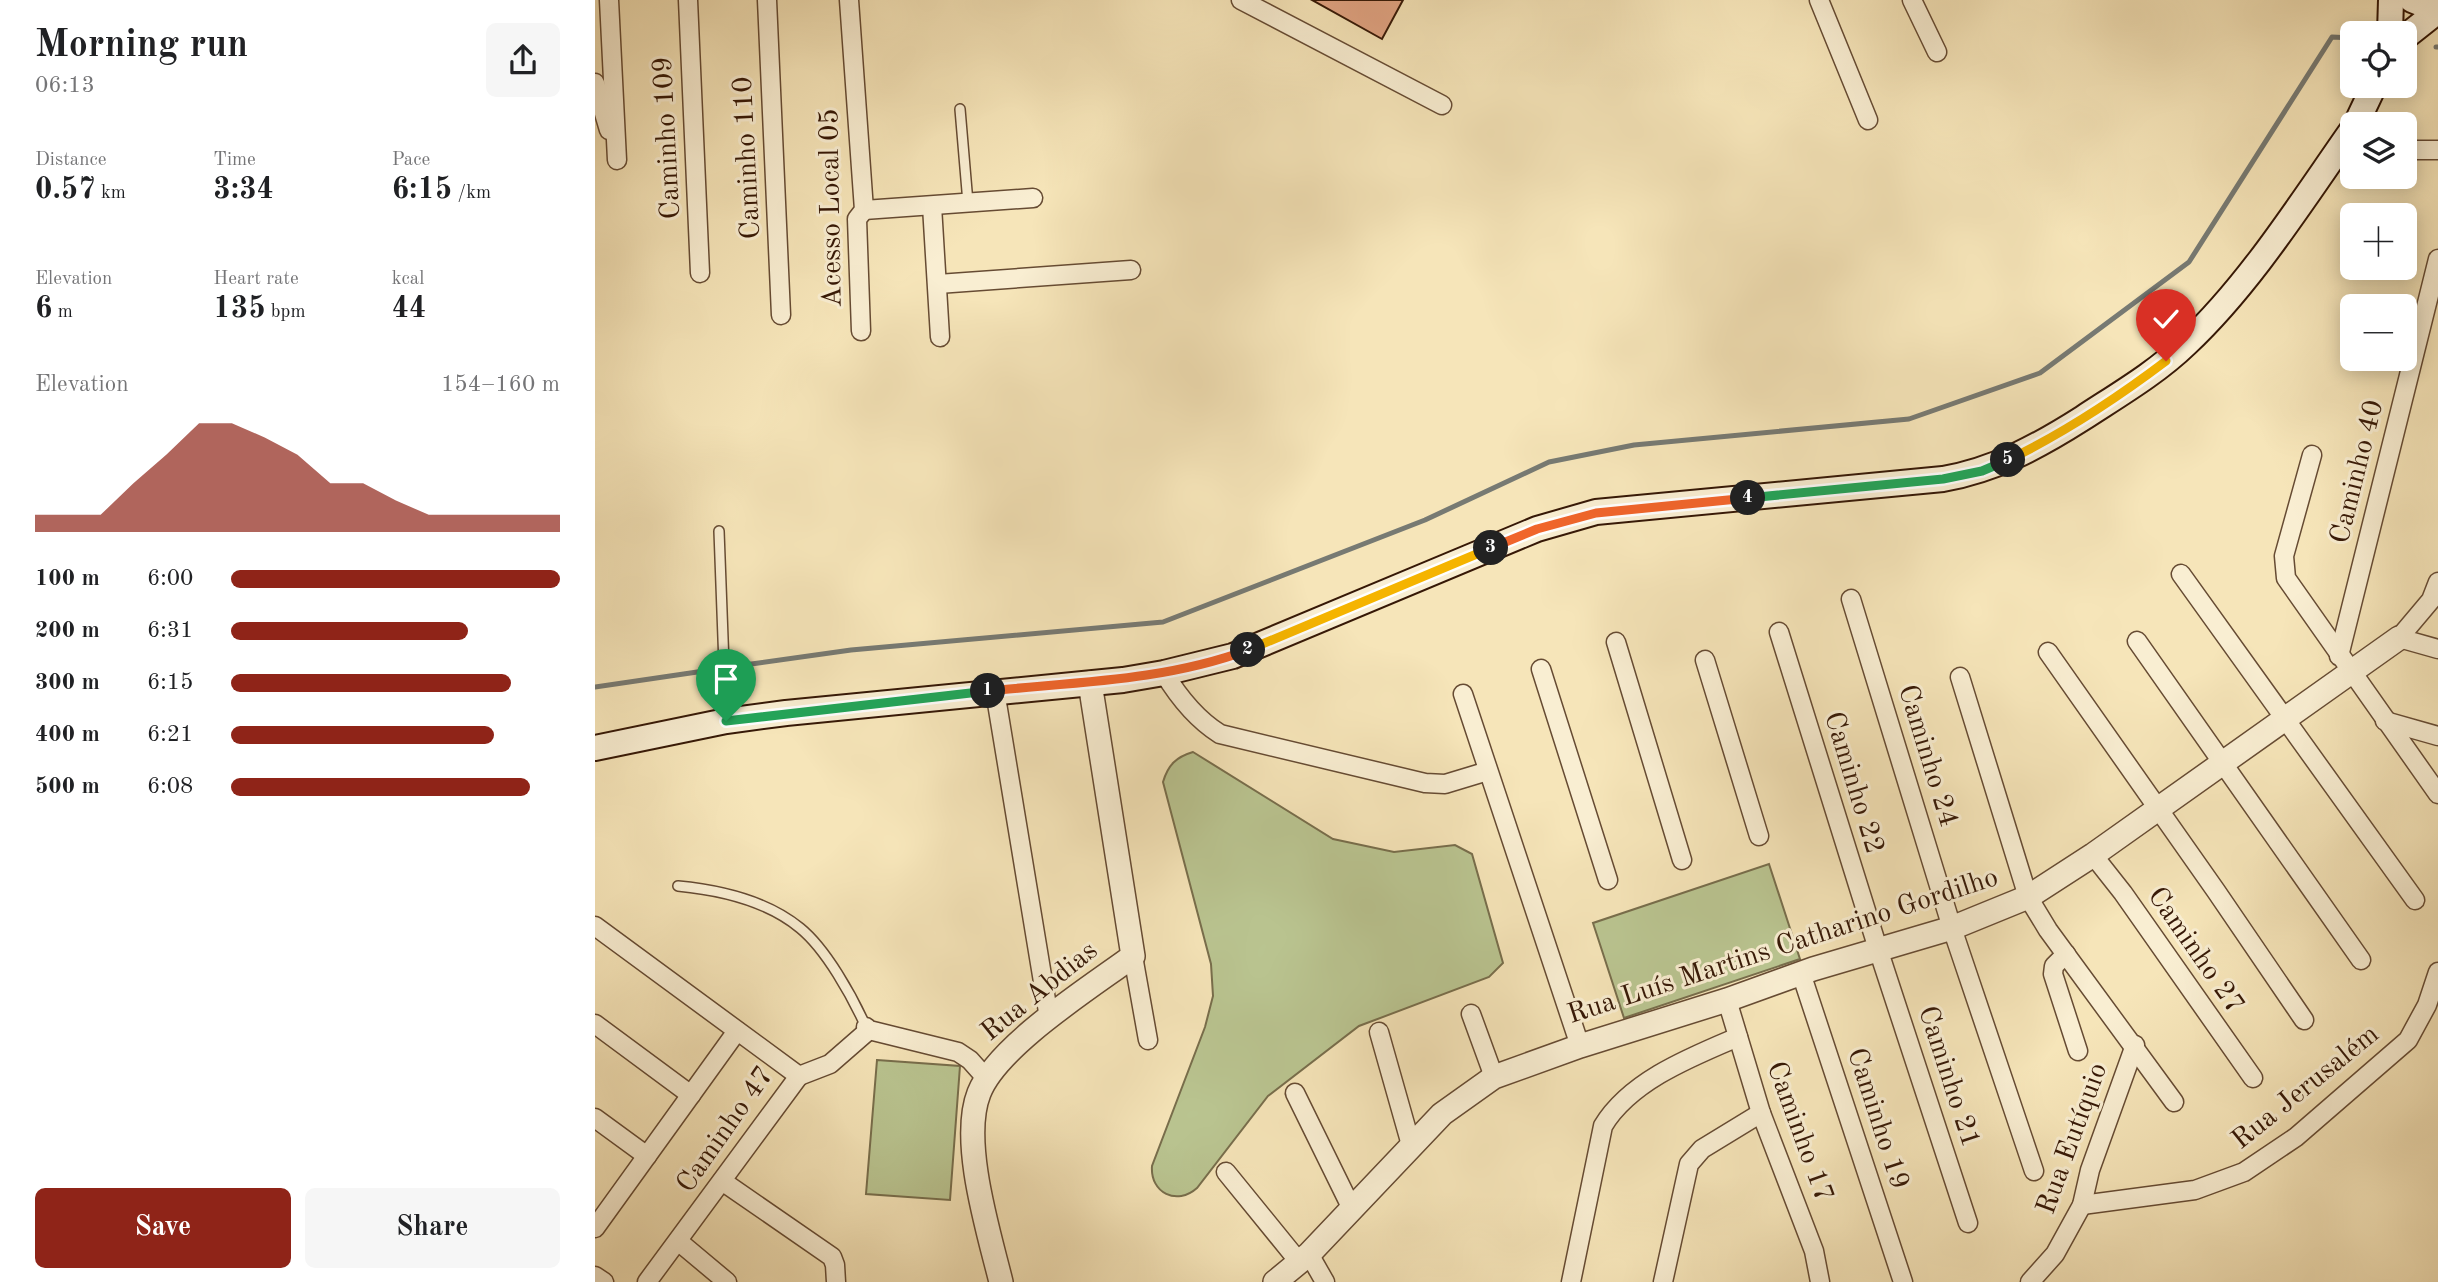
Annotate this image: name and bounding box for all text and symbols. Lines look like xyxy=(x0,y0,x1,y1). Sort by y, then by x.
map controls xyxy=(2340,21,2417,371)
button: locate xyxy=(2340,21,2417,98)
button: share xyxy=(486,23,560,97)
text: Morning run xyxy=(35,27,248,65)
street label: Caminho 109 xyxy=(650,56,686,220)
text: 06:13 xyxy=(35,74,95,97)
street label: Caminho 110 xyxy=(730,76,766,240)
street label: Acesso Local 05 xyxy=(816,108,848,308)
button: layers xyxy=(2340,112,2417,189)
text: Distance xyxy=(35,151,107,170)
text: Time xyxy=(213,151,256,170)
text: Pace xyxy=(392,151,430,170)
text: 0.57 xyxy=(35,175,96,205)
text: 3:34 xyxy=(213,175,274,205)
text: 6:15 xyxy=(392,175,452,205)
text: km xyxy=(96,184,126,203)
text: /km xyxy=(452,184,491,203)
button: + xyxy=(2340,203,2417,280)
text: Elevation xyxy=(35,270,112,289)
text: Heart rate xyxy=(213,270,299,289)
text: kcal xyxy=(392,270,424,289)
pin xyxy=(2136,289,2196,361)
text: 6 xyxy=(35,294,52,324)
text: 135 xyxy=(213,294,266,324)
text: 44 xyxy=(392,294,426,324)
button: − xyxy=(2340,294,2417,371)
icon: check xyxy=(2147,300,2185,338)
text: m xyxy=(52,303,73,322)
text: bpm xyxy=(266,303,306,322)
text: Elevation xyxy=(35,373,129,396)
text: 154–160 m xyxy=(441,373,560,396)
street label: Caminho 40 xyxy=(2327,397,2389,547)
pin: 5 xyxy=(1991,442,2025,477)
text: 5 xyxy=(2002,450,2013,469)
pin: 4 xyxy=(1731,480,1765,516)
text: 4 xyxy=(1742,488,1753,507)
pin: 3 xyxy=(1473,530,1509,566)
text: 3 xyxy=(1485,538,1496,557)
text: 100 m xyxy=(35,567,100,590)
text: 6:00 xyxy=(147,567,193,590)
text: 200 m xyxy=(35,619,100,642)
text: 6:31 xyxy=(147,619,193,642)
pin: 2 xyxy=(1231,632,1265,668)
text: 2 xyxy=(1242,640,1253,659)
pin xyxy=(696,649,756,721)
icon: arrive xyxy=(707,660,745,698)
text: 300 m xyxy=(35,671,100,694)
text: 6:15 xyxy=(147,671,193,694)
pin: 1 xyxy=(971,674,1005,708)
text: 1 xyxy=(982,681,993,700)
street label: Caminho 24 xyxy=(1892,682,1962,830)
street label: Caminho 22 xyxy=(1818,709,1888,857)
text: 400 m xyxy=(35,723,100,746)
text: 6:21 xyxy=(147,723,193,746)
text: 500 m xyxy=(35,775,100,798)
text: 6:08 xyxy=(147,775,193,798)
street label: Rua Luís Martins Catharino Gordilho xyxy=(1564,864,2002,1030)
street label: Caminho 27 xyxy=(2141,883,2249,1019)
street label: Rua Abdias xyxy=(977,937,1103,1047)
street label: Caminho 21 xyxy=(1912,1003,1984,1151)
street label: Rua Jerusalém xyxy=(2227,1021,2385,1155)
street label: Caminho 19 xyxy=(1841,1045,1913,1193)
street label: Caminho 17 xyxy=(1761,1058,1837,1206)
street label: Rua Eutíquio xyxy=(2033,1060,2113,1218)
street label: Caminho 47 xyxy=(672,1062,780,1198)
button: Save xyxy=(35,1188,291,1268)
button: Share xyxy=(305,1188,560,1268)

